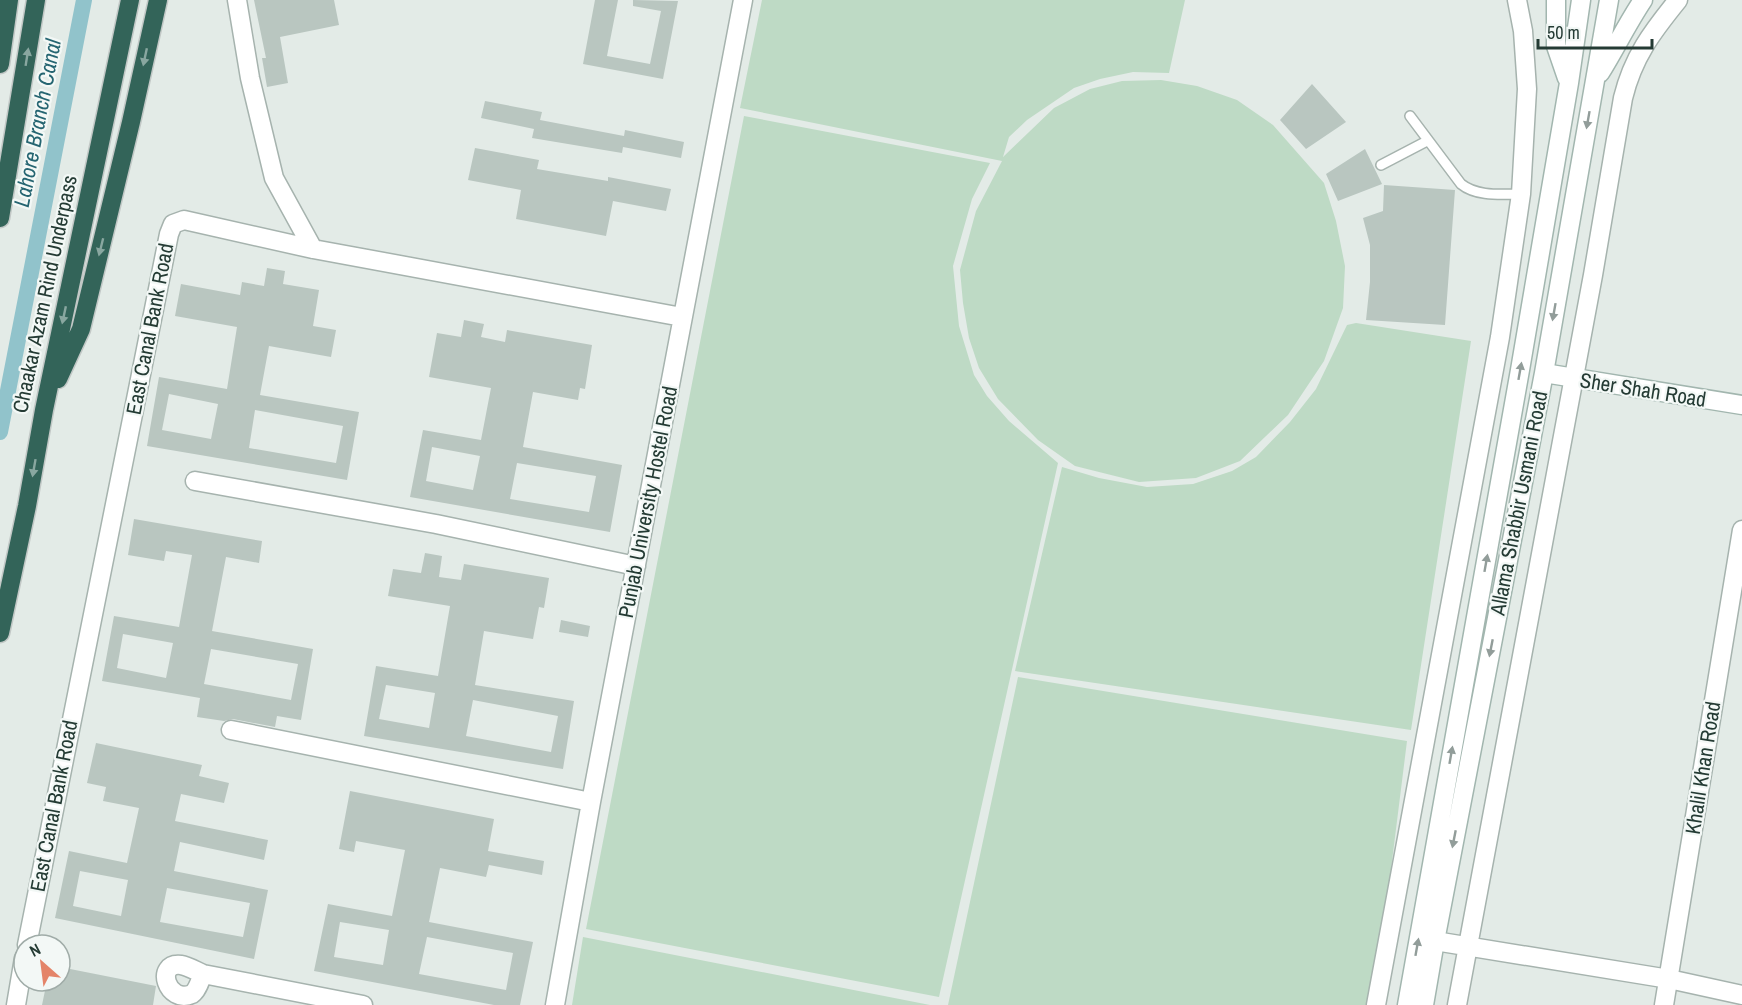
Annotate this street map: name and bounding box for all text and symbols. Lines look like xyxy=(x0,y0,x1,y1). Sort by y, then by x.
scale bar xyxy=(1538,12,1652,50)
text: 50 m xyxy=(1547,20,1580,45)
water label: Lahore Branch Canal xyxy=(6,35,68,210)
one-way arrow xyxy=(22,47,31,66)
one-way arrow xyxy=(140,48,150,66)
one-way arrow xyxy=(1583,110,1592,129)
street label: Chaakar Azam Rind Underpass xyxy=(5,172,84,415)
one-way arrow xyxy=(95,238,105,256)
street label: East Canal Bank Road xyxy=(119,241,180,417)
one-way arrow xyxy=(1550,302,1559,321)
one-way arrow xyxy=(59,306,68,325)
one-way arrow xyxy=(1516,362,1525,381)
street label: Sher Shah Road xyxy=(1578,365,1708,414)
street label: Punjab University Hostel Road xyxy=(611,384,684,620)
street label: Allama Shabbir Usmani Road xyxy=(1482,388,1554,618)
one-way arrow xyxy=(29,458,38,477)
one-way arrow xyxy=(1482,554,1491,573)
one-way arrow xyxy=(1486,638,1495,657)
street label: Khalil Khan Road xyxy=(1678,699,1727,836)
street label: East Canal Bank Road xyxy=(23,718,84,894)
one-way arrow xyxy=(1447,746,1456,765)
one-way arrow xyxy=(1449,830,1458,849)
north arrow xyxy=(12,933,72,993)
text: N xyxy=(26,938,44,962)
one-way arrow xyxy=(1413,938,1422,957)

